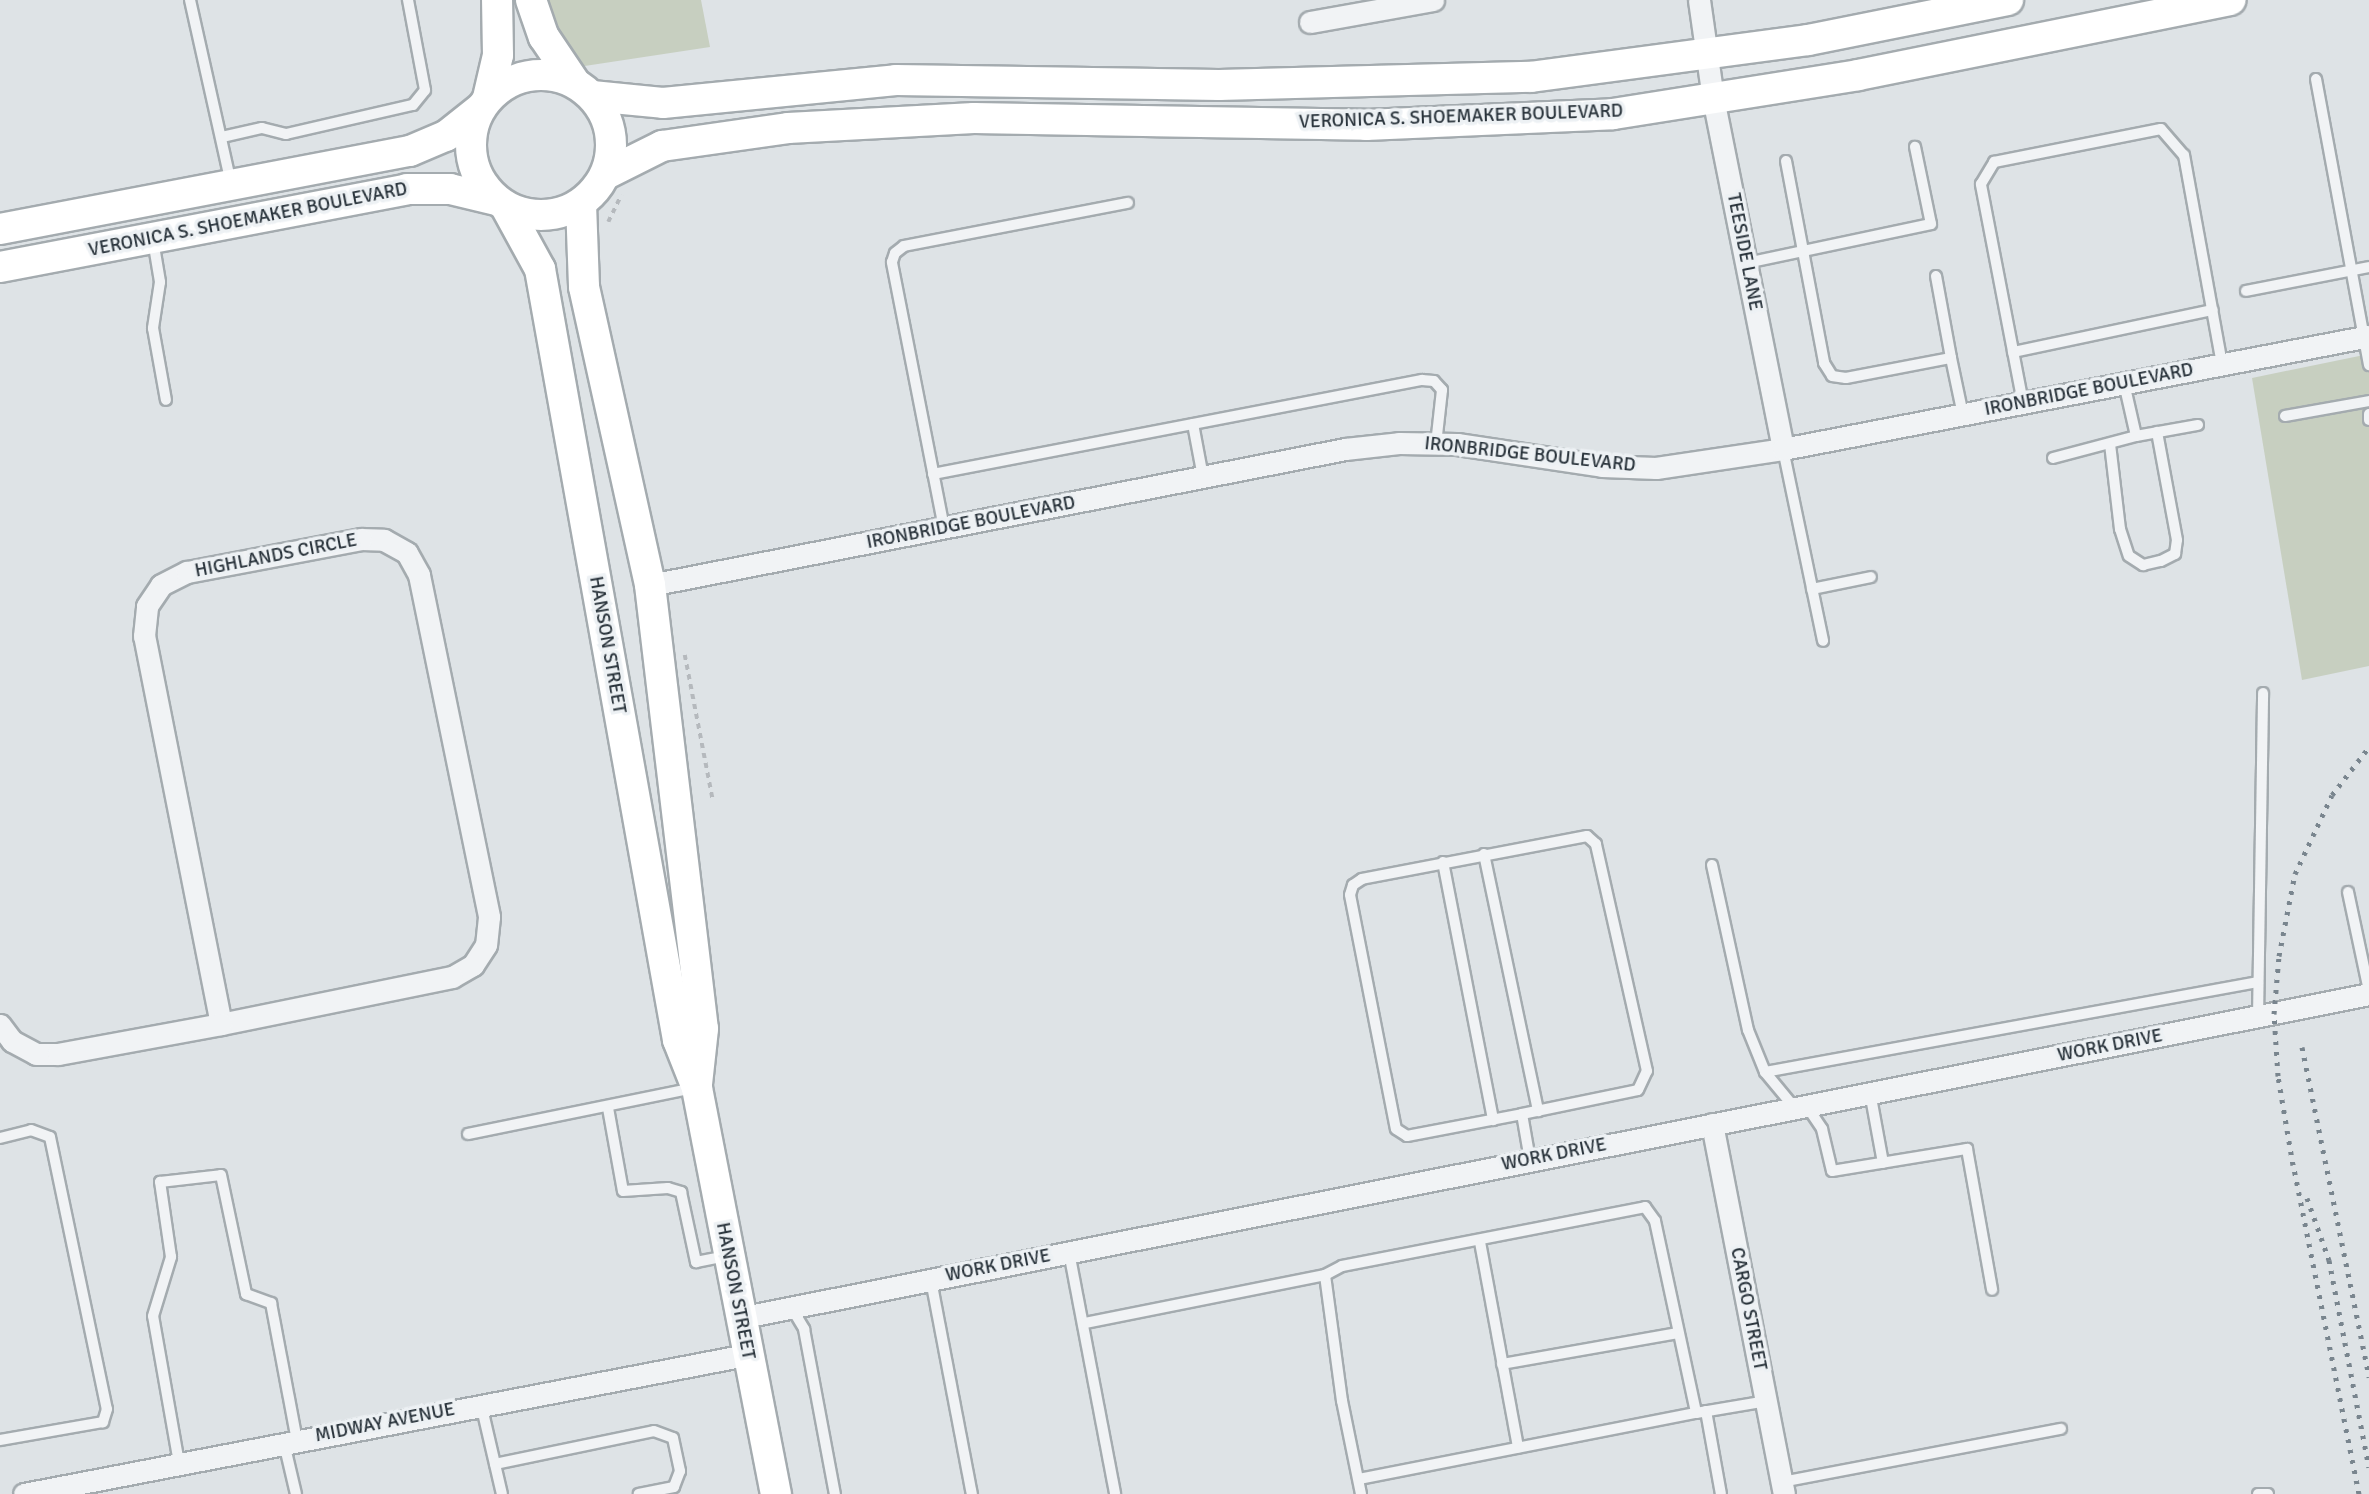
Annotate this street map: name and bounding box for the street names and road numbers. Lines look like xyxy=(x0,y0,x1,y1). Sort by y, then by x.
street label: VERONICA S. SHOEMAKER BOULEVARD xyxy=(1299,100,1623,134)
street label: VERONICA S. SHOEMAKER BOULEVARD xyxy=(87,178,409,262)
street label: TEESIDE LANE xyxy=(1721,191,1767,313)
street label: IRONBRIDGE BOULEVARD xyxy=(1983,359,2195,421)
street label: IRONBRIDGE BOULEVARD xyxy=(1423,433,1637,477)
street label: IRONBRIDGE BOULEVARD xyxy=(865,492,1077,554)
street label: HIGHLANDS CIRCLE xyxy=(193,529,359,583)
street label: HANSON STREET xyxy=(584,575,630,715)
street label: WORK DRIVE xyxy=(2056,1025,2164,1067)
street label: WORK DRIVE xyxy=(1500,1134,1608,1176)
street label: HANSON STREET xyxy=(711,1221,759,1361)
street label: WORK DRIVE xyxy=(944,1245,1052,1287)
street label: CARGO STREET xyxy=(1725,1246,1771,1372)
street label: MIDWAY AVENUE xyxy=(313,1398,457,1448)

